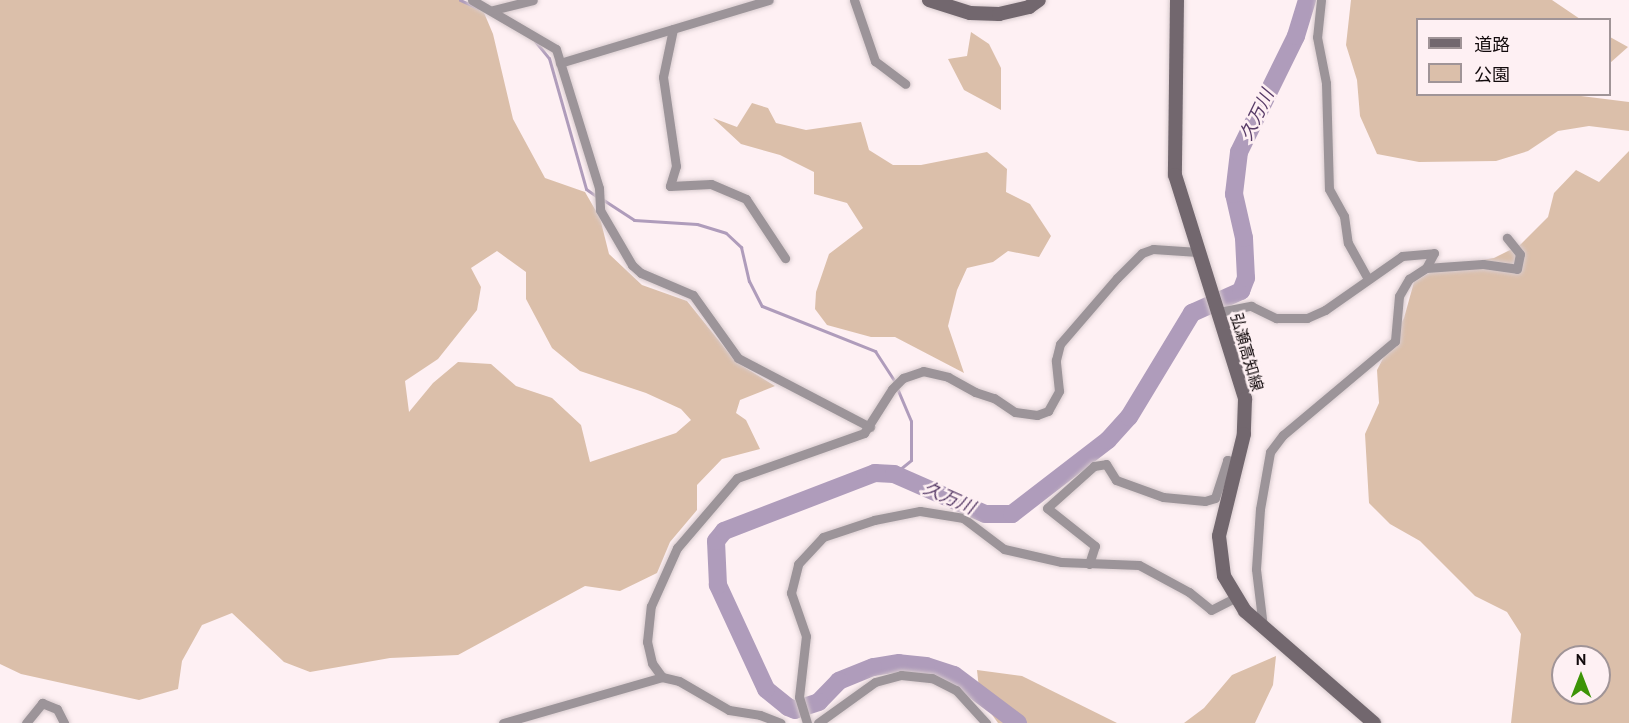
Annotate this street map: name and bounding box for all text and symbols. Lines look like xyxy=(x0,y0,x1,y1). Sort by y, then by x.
legend xyxy=(1416,18,1611,96)
text: 道路 xyxy=(1474,33,1510,56)
text: 公園 xyxy=(1474,63,1510,86)
water label: 久万川 xyxy=(1235,86,1279,144)
street label: 弘瀬高知線 xyxy=(1227,311,1267,393)
water label: 久万川 xyxy=(920,477,978,519)
north arrow xyxy=(1551,645,1611,705)
text: N xyxy=(1576,649,1586,669)

